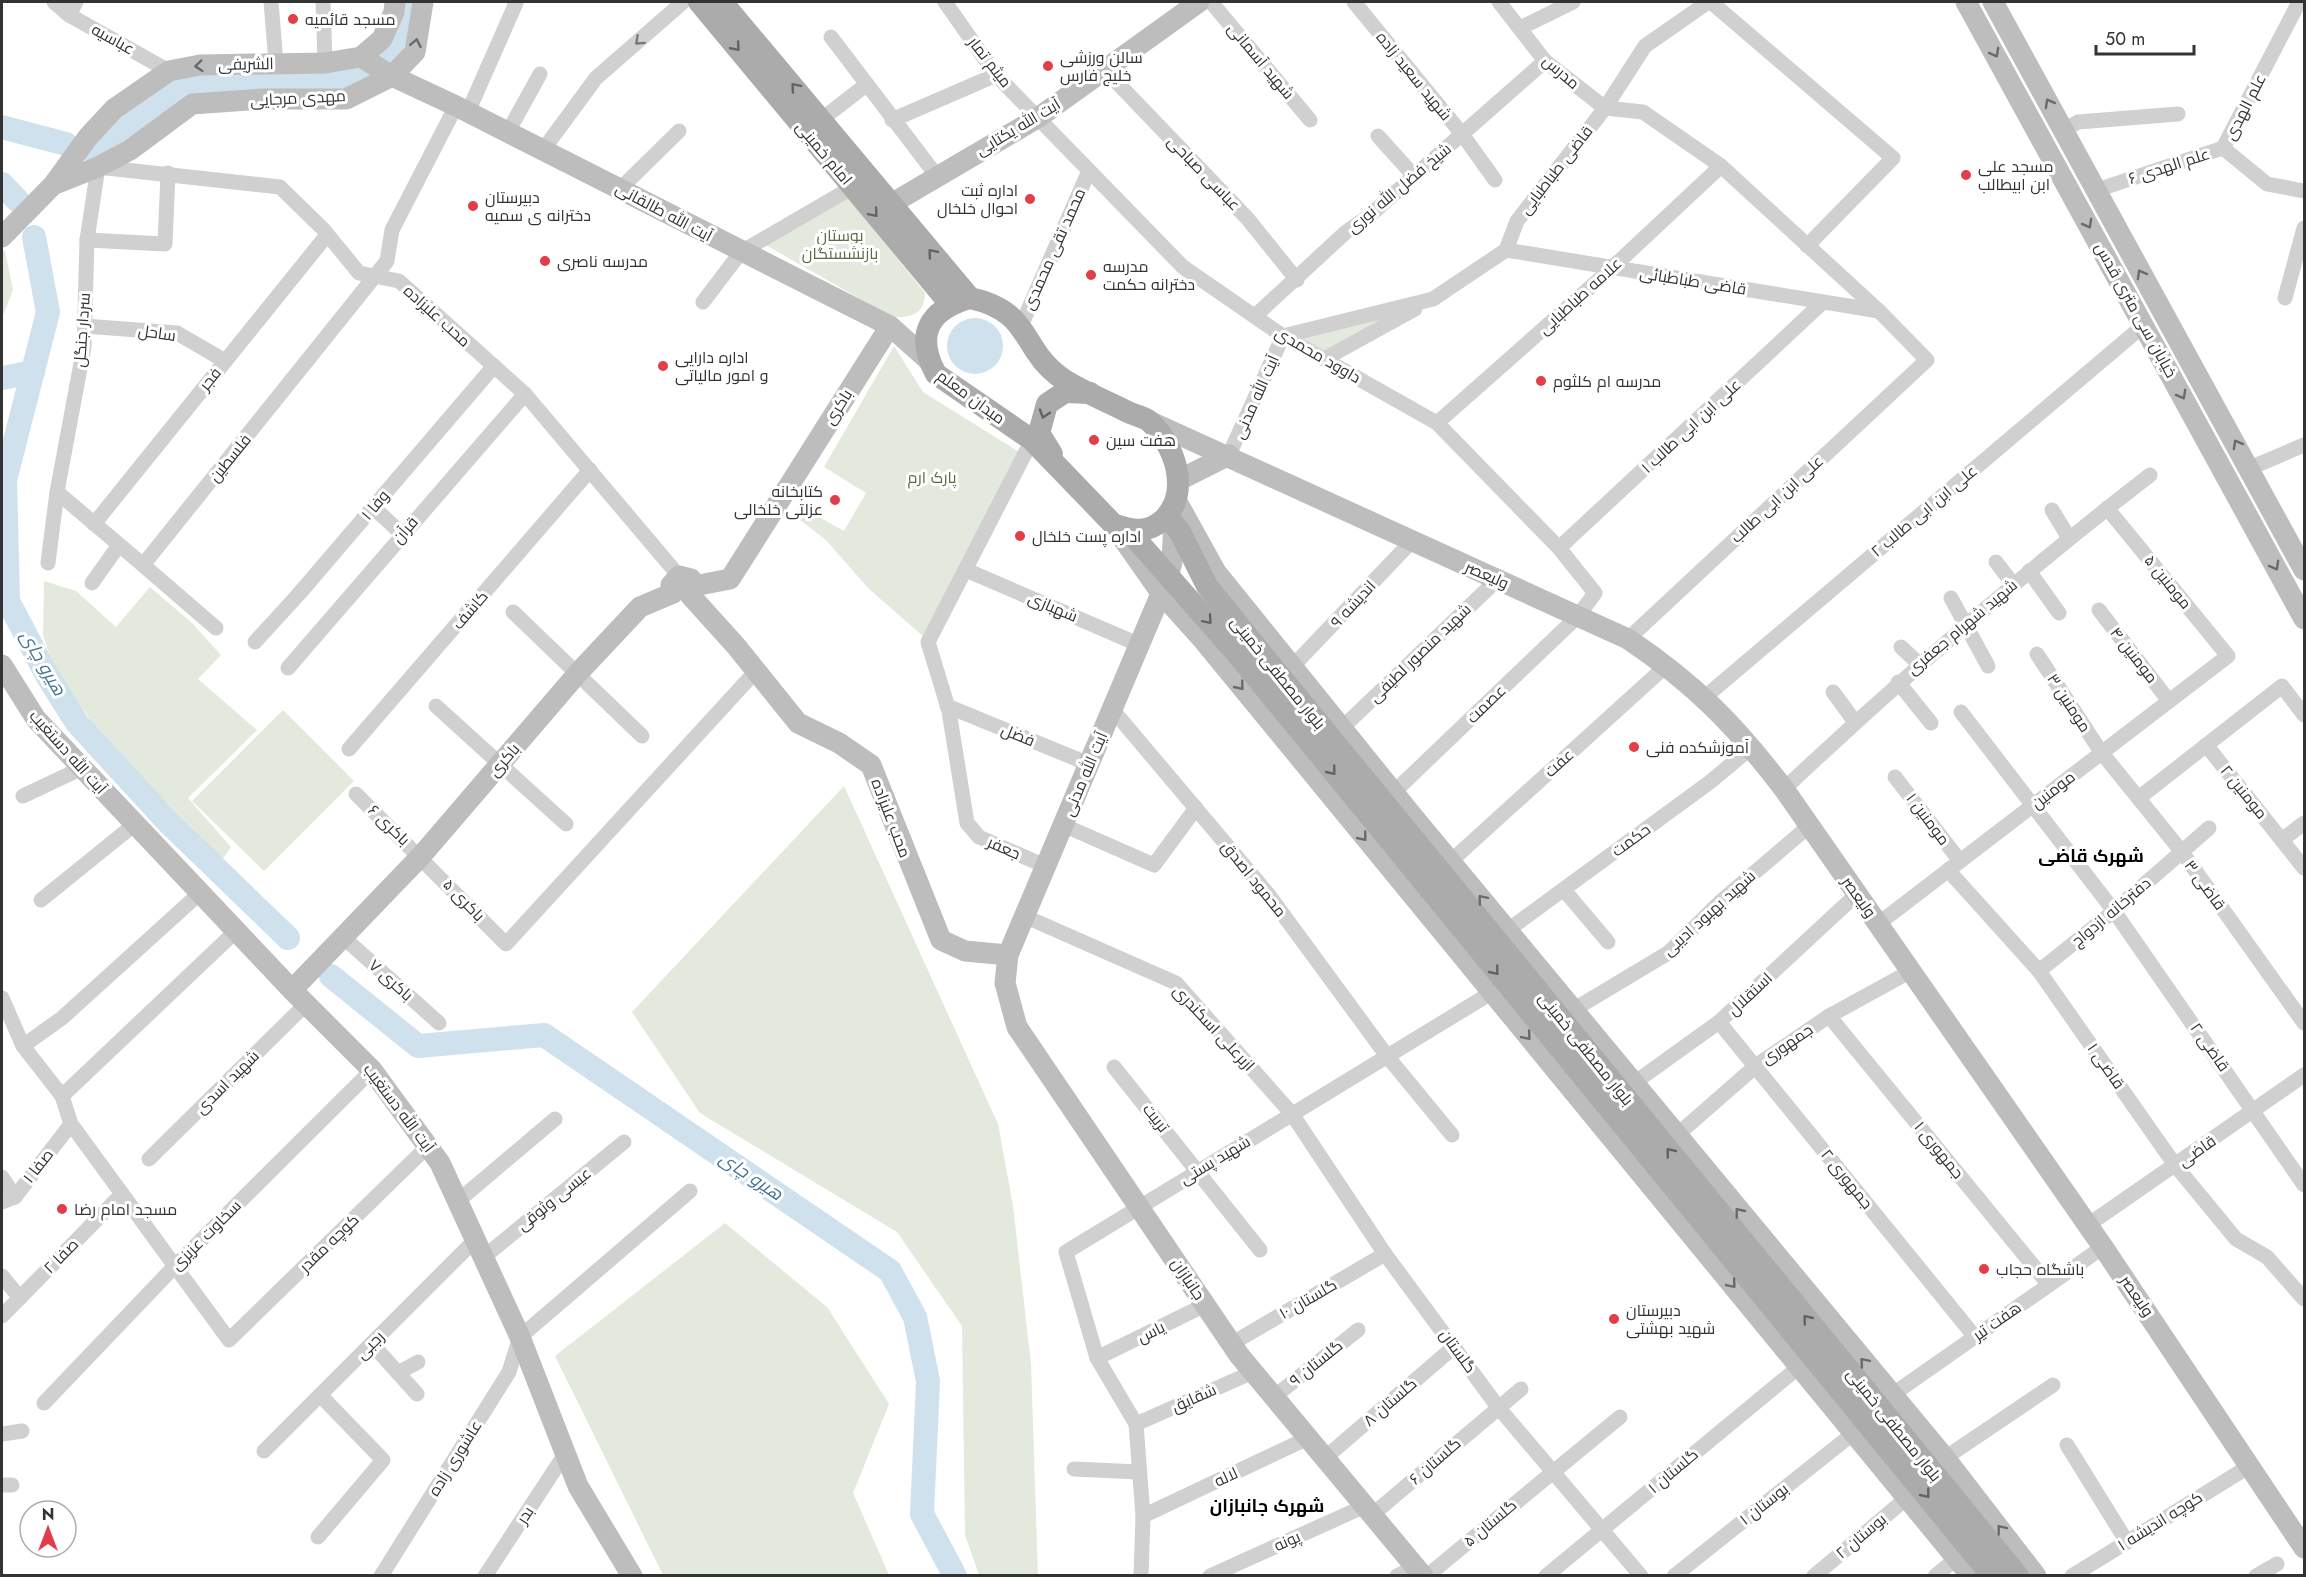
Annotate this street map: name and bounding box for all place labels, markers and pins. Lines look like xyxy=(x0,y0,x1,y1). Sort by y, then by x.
place label: مسجد قائمیه xyxy=(305,8,396,31)
marker: مسجد قائمیه xyxy=(286,12,300,26)
place label: سالن ورزشی خلیج فارس xyxy=(1060,46,1143,87)
marker: سالن ورزشی خلیج فارس xyxy=(1041,59,1055,73)
place label: مسجد علی ابن ابیطالب xyxy=(1978,155,2054,196)
marker: مسجد علی ابن ابیطالب xyxy=(1959,168,1973,182)
place label: اداره ثبت احوال خلخال xyxy=(937,179,1018,220)
place label: دبیرستان دخترانه ی سمیه xyxy=(485,186,591,227)
marker: اداره ثبت احوال خلخال xyxy=(1023,192,1037,206)
marker: دبیرستان دخترانه ی سمیه xyxy=(466,199,480,213)
place label: مدرسه ناصری xyxy=(557,250,648,273)
marker: مدرسه ناصری xyxy=(538,254,552,268)
place label: مدرسه دخترانه حکمت xyxy=(1103,255,1195,296)
marker: مدرسه دخترانه حکمت xyxy=(1084,268,1098,282)
place label: اداره دارایی و امور مالیاتی xyxy=(675,346,769,387)
marker: اداره دارایی و امور مالیاتی xyxy=(656,359,670,373)
place label: مدرسه ام کلثوم xyxy=(1553,370,1661,393)
marker: مدرسه ام کلثوم xyxy=(1534,374,1548,388)
place label: هفت سین xyxy=(1106,429,1176,452)
marker: هفت سین xyxy=(1087,433,1101,447)
place label: کتابخانه عزلتی خلخالی xyxy=(734,480,823,521)
marker: کتابخانه عزلتی خلخالی xyxy=(828,493,842,507)
place label: اداره پست خلخال xyxy=(1032,525,1141,548)
marker: اداره پست خلخال xyxy=(1013,529,1027,543)
place label: آموزشکده فنی xyxy=(1646,736,1750,759)
marker: آموزشکده فنی xyxy=(1627,740,1641,754)
place label: مسجد امام رضا xyxy=(74,1198,177,1221)
marker: مسجد امام رضا xyxy=(55,1202,69,1216)
place label: باشگاه حجاب xyxy=(1996,1258,2084,1281)
marker: باشگاه حجاب xyxy=(1977,1262,1991,1276)
place label: دبیرستان شهید بهشتی xyxy=(1626,1299,1715,1340)
marker: دبیرستان شهید بهشتی xyxy=(1607,1312,1621,1326)

